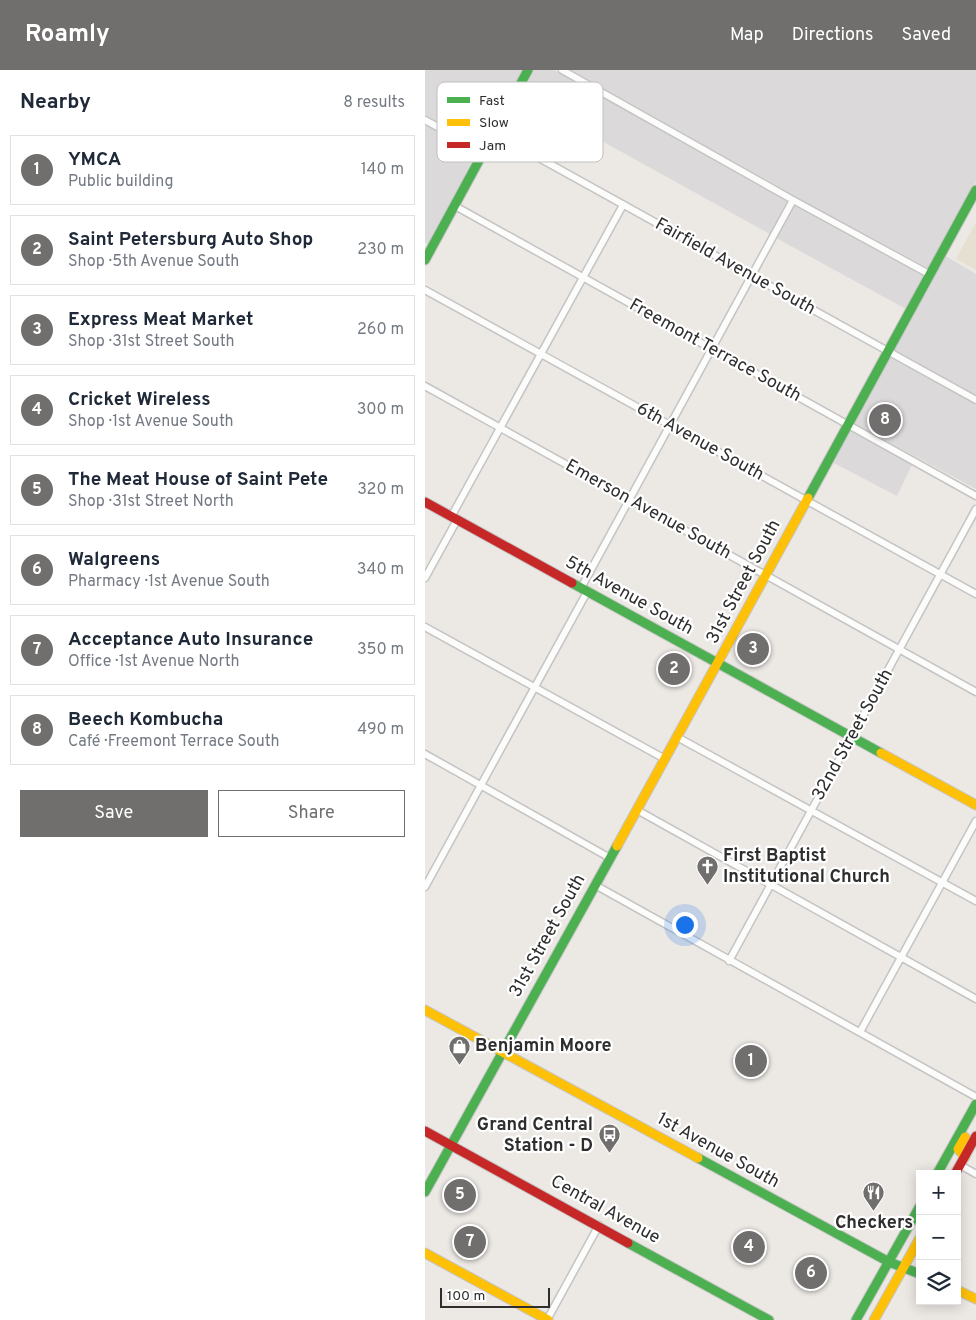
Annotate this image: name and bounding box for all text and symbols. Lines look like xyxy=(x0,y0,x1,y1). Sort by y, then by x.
text: Roamly xyxy=(25,20,110,50)
text: Map xyxy=(730,24,764,47)
text: Directions xyxy=(792,24,874,47)
text: Saved xyxy=(902,24,951,47)
legend xyxy=(437,82,603,162)
text: Nearby xyxy=(20,89,91,116)
text: 8 results xyxy=(343,93,405,113)
text: Fast xyxy=(479,93,505,110)
text: Slow xyxy=(479,115,509,132)
text: Jam xyxy=(479,138,506,155)
text: YMCA xyxy=(68,148,121,172)
text: 1 xyxy=(34,160,40,180)
text: 140 m xyxy=(361,160,404,180)
text: Public building xyxy=(68,172,173,192)
street label: Fairfield Avenue South xyxy=(651,213,819,321)
text: Saint Petersburg Auto Shop xyxy=(68,228,313,252)
text: 2 xyxy=(32,240,42,260)
text: 230 m xyxy=(357,240,404,260)
text: Shop · 5th Avenue South xyxy=(68,252,239,272)
street label: Freemont Terrace South xyxy=(625,294,805,408)
text: Express Meat Market xyxy=(68,308,253,332)
text: 3 xyxy=(32,320,42,340)
text: 260 m xyxy=(357,320,404,340)
text: Shop · 31st Street South xyxy=(68,332,234,352)
text: Cricket Wireless xyxy=(68,388,211,412)
street label: 6th Avenue South xyxy=(632,397,768,487)
text: 4 xyxy=(32,400,42,420)
text: 300 m xyxy=(357,400,404,420)
pin: 8 xyxy=(869,401,901,439)
text: Shop · 1st Avenue South xyxy=(68,412,234,432)
street label: Emerson Avenue South xyxy=(561,455,735,565)
text: The Meat House of Saint Pete xyxy=(68,468,328,492)
text: 5 xyxy=(32,480,42,500)
text: 320 m xyxy=(357,480,404,500)
text: Shop · 31st Street North xyxy=(68,492,234,512)
street label: 31st Street South xyxy=(702,516,786,648)
text: Walgreens xyxy=(68,548,160,572)
street label: 5th Avenue South xyxy=(561,551,697,641)
text: 6 xyxy=(32,560,42,580)
text: 340 m xyxy=(357,560,404,580)
text: Pharmacy · 1st Avenue South xyxy=(68,572,270,592)
text: Acceptance Auto Insurance xyxy=(68,628,313,652)
pin: 3 xyxy=(737,630,769,668)
text: 7 xyxy=(33,640,41,660)
text: 350 m xyxy=(357,640,404,660)
pin: 2 xyxy=(658,650,690,688)
text: Office · 1st Avenue North xyxy=(68,652,240,672)
street label: 32nd Street South xyxy=(807,665,899,805)
text: Beech Kombucha xyxy=(68,708,223,732)
text: 8 xyxy=(32,720,42,740)
text: 490 m xyxy=(357,720,404,740)
text: Café · Freemont Terrace South xyxy=(68,732,280,752)
button: Save xyxy=(20,790,208,837)
button: Share xyxy=(218,790,405,837)
place label: First Baptist Institutional Church xyxy=(723,845,890,889)
church icon: First Baptist Institutional Church xyxy=(695,854,719,885)
street label: 31st Street South xyxy=(505,870,591,1002)
your location xyxy=(672,912,698,938)
shop icon: Benjamin Moore xyxy=(447,1034,471,1065)
place label: Benjamin Moore xyxy=(475,1035,611,1058)
pin: 1 xyxy=(735,1042,767,1080)
street label: 1st Avenue South xyxy=(653,1108,783,1194)
place label: Grand Central Station - D xyxy=(477,1114,593,1158)
bus stop icon: Grand Central Station - D xyxy=(597,1123,621,1154)
street label: Central Avenue xyxy=(546,1170,664,1250)
map controls xyxy=(916,1170,961,1305)
button: + xyxy=(916,1170,961,1215)
pin: 5 xyxy=(444,1176,476,1214)
restaurant icon: Checkers xyxy=(862,1181,886,1212)
place label: Checkers xyxy=(835,1212,913,1235)
button: − xyxy=(916,1215,961,1260)
pin: 7 xyxy=(454,1223,486,1261)
pin: 4 xyxy=(733,1228,765,1266)
pin: 6 xyxy=(795,1254,827,1292)
button: layers xyxy=(916,1260,961,1305)
scale bar xyxy=(440,1285,550,1308)
text: 100 m xyxy=(447,1288,485,1305)

